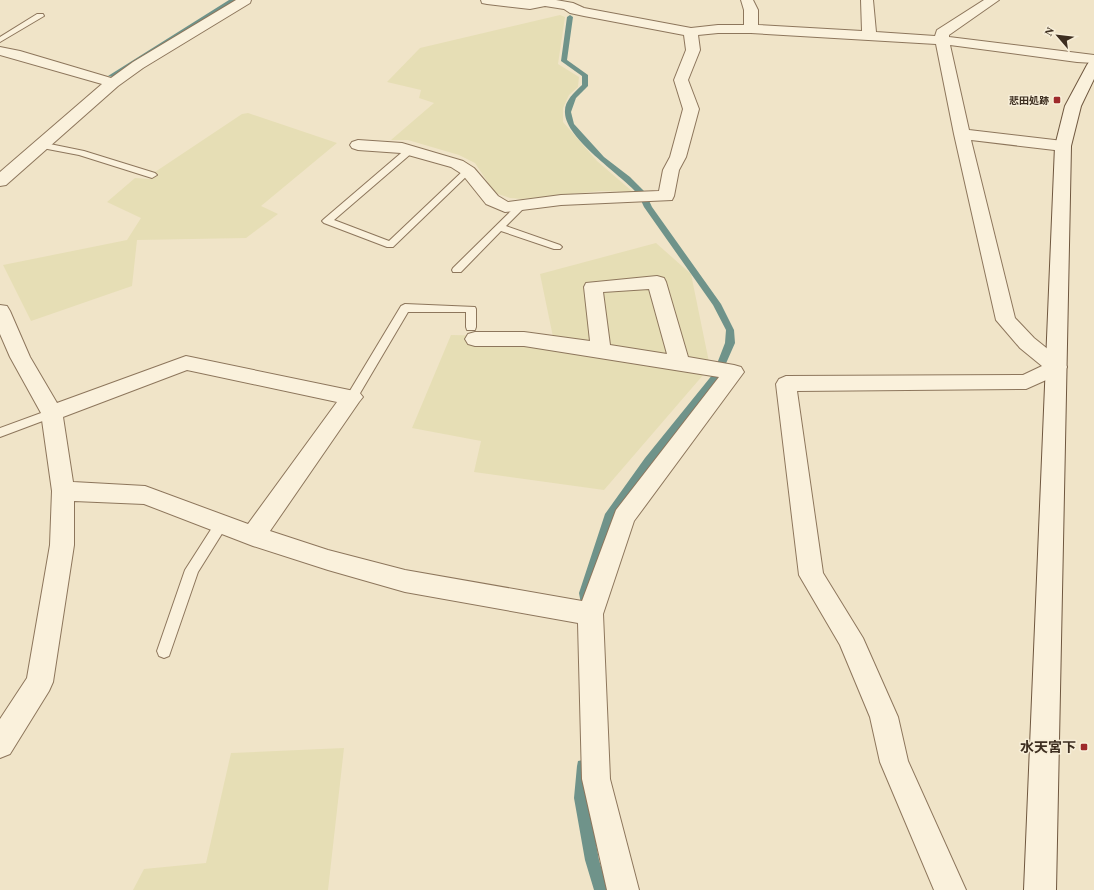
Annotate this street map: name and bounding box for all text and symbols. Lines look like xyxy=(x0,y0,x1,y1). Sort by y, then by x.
north arrow xyxy=(1038,16,1078,56)
text: N xyxy=(1042,25,1056,38)
place label: 悲田処跡 xyxy=(1009,95,1049,106)
marker: 悲田処跡 xyxy=(1052,95,1062,105)
place label: 水天宮下 xyxy=(1020,740,1076,755)
marker: 水天宮下 xyxy=(1079,742,1089,752)

